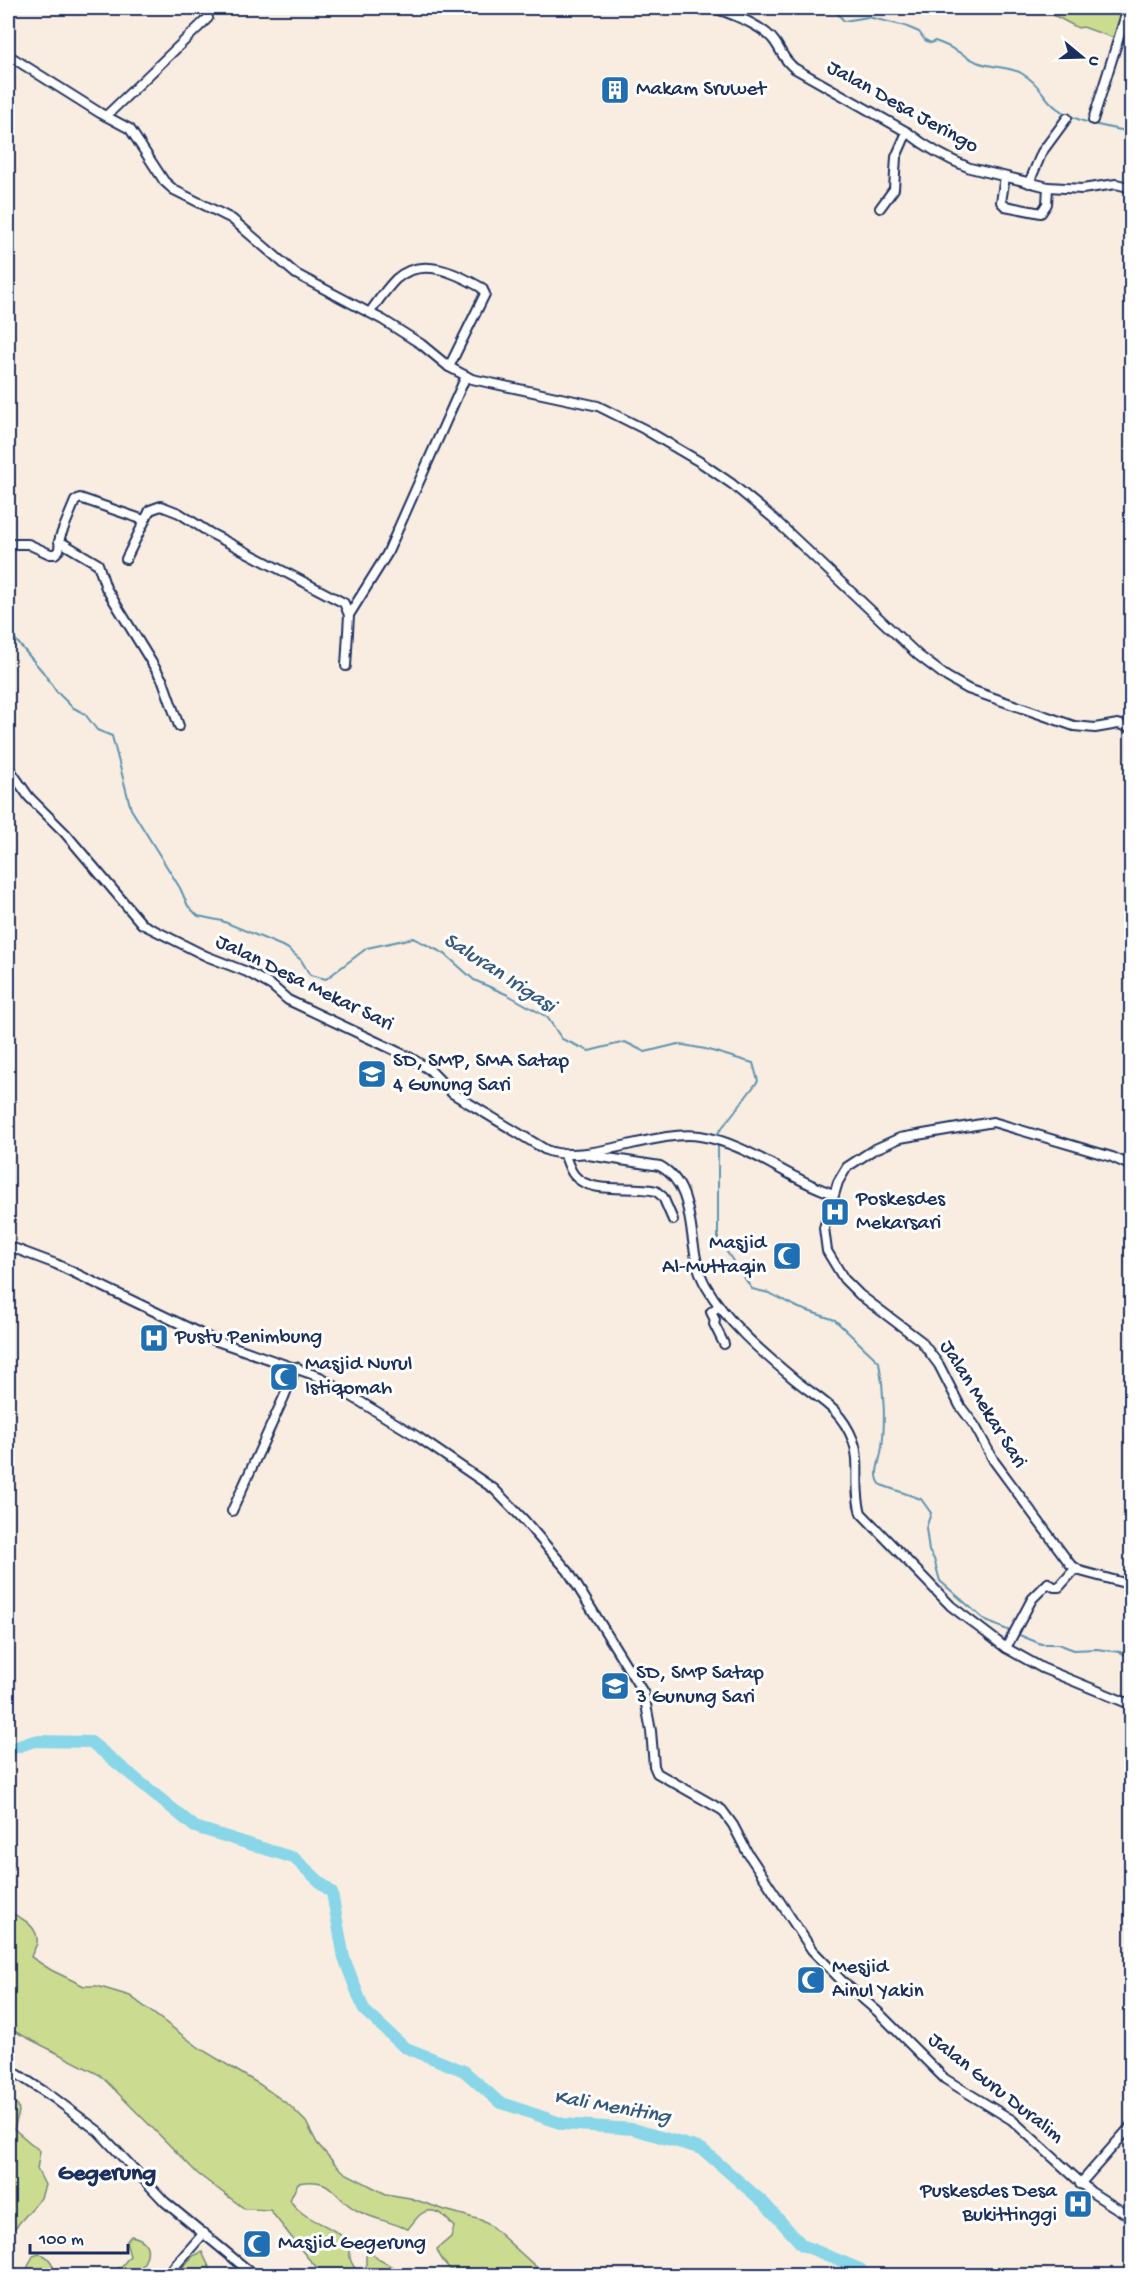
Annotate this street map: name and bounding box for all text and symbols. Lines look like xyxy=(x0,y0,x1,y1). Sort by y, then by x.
north arrow xyxy=(1052,27,1112,87)
text: U xyxy=(1082,53,1103,69)
street label: Jalan Desa Jeringo xyxy=(822,56,982,160)
building icon: Makam Sruwet xyxy=(599,74,631,106)
place label: Makam Sruwet xyxy=(636,78,768,103)
water label: Saluran Irigasi xyxy=(438,928,562,1021)
street label: Jalan Desa Mekar Sari xyxy=(211,930,397,1038)
place label: SD, SMP, SMA Satap 4 Gunung Sari xyxy=(393,1050,570,1099)
school or university icon: SD, SMP, SMA Satap 4 Gunung Sari xyxy=(356,1058,388,1090)
place label: Poskesdes Mekarsari xyxy=(855,1188,946,1237)
hospital icon: Poskesdes Mekarsari xyxy=(819,1196,851,1228)
place label: Masjid Al-Muttaqin xyxy=(662,1232,768,1281)
mosque icon: Masjid Al-Muttaqin xyxy=(771,1240,803,1272)
hospital icon: Pustu Penimbung xyxy=(138,1322,170,1354)
place label: Pustu Penimbung xyxy=(174,1326,322,1351)
street label: Jalan Mekar Sari xyxy=(933,1336,1031,1474)
place label: Masjid Nurul Istiqomah xyxy=(305,1353,412,1402)
mosque icon: Masjid Nurul Istiqomah xyxy=(268,1361,300,1393)
place label: SD, SMP Satap 3 Gunung Sari xyxy=(635,1662,764,1711)
school or university icon: SD, SMP Satap 3 Gunung Sari xyxy=(599,1670,631,1702)
place label: Mesjid Ainul Yakin xyxy=(832,1956,924,2005)
mosque icon: Mesjid Ainul Yakin xyxy=(795,1964,827,1996)
street label: Jalan Guru Duralim xyxy=(922,2028,1068,2150)
water label: Kali Meniting xyxy=(552,2085,674,2131)
district label: Gegerung xyxy=(58,2160,157,2189)
place label: Puskesdes Desa Bukittinggi xyxy=(919,2180,1058,2229)
hospital icon: Puskesdes Desa Bukittinggi xyxy=(1062,2188,1094,2220)
scale bar xyxy=(30,2217,128,2255)
mosque icon: Masjid Gegerung xyxy=(241,2228,273,2260)
text: 100 m xyxy=(38,2230,84,2251)
place label: Masjid Gegerung xyxy=(278,2232,426,2257)

